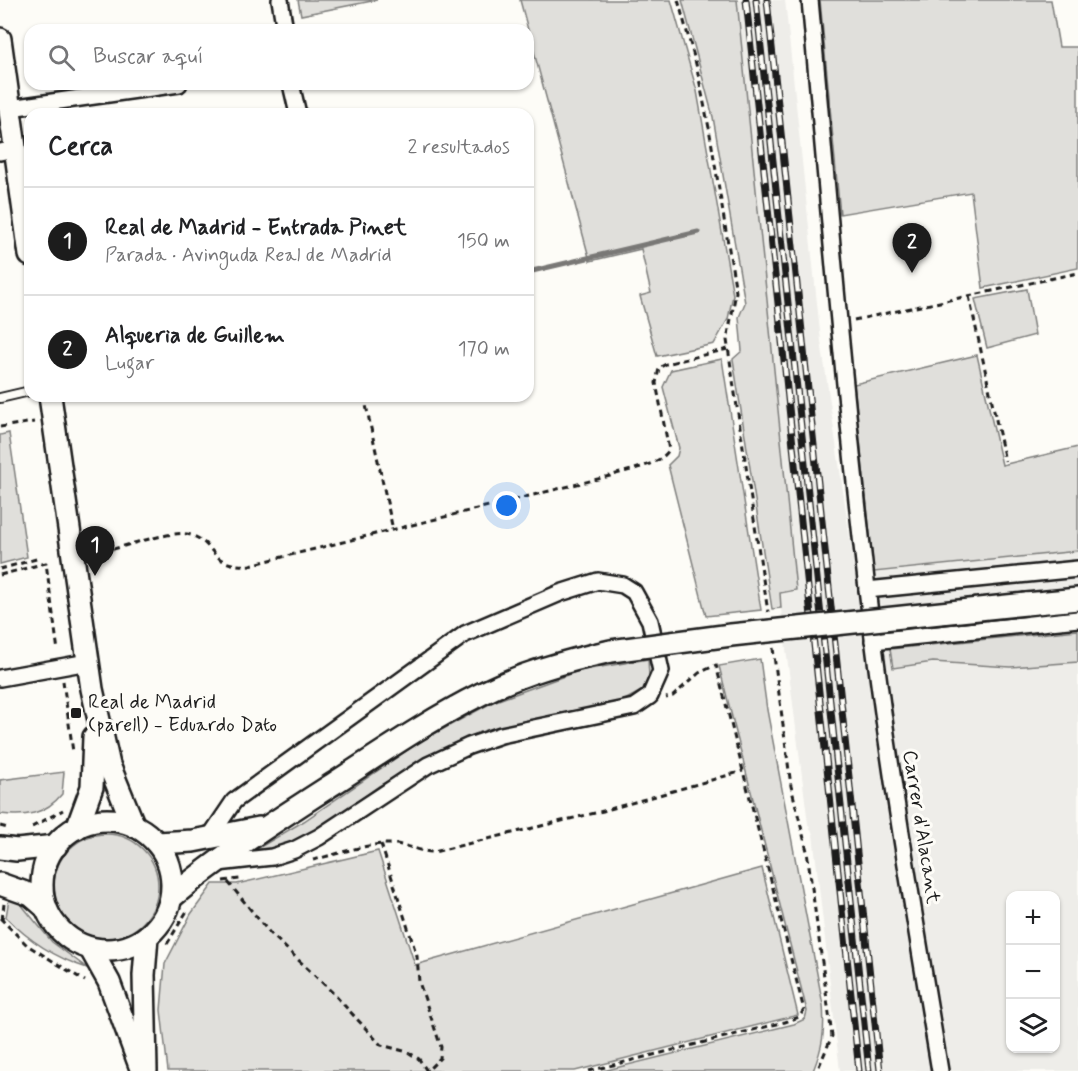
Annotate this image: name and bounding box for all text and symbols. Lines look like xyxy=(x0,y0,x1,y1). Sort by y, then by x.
search box xyxy=(24,24,534,90)
icon: search xyxy=(45,41,78,74)
text: Buscar aquí xyxy=(93,43,204,71)
text: Cerca xyxy=(48,130,113,164)
text: 2 resultados xyxy=(407,134,510,161)
text: Real de Madrid - Entrada Pinet xyxy=(105,214,407,242)
pin: 2 xyxy=(892,224,932,273)
text: 1 xyxy=(63,228,72,255)
text: 150 m xyxy=(457,228,510,255)
text: Parada · Avinguda Real de Madrid xyxy=(105,242,392,269)
text: Alqueria de Guillem xyxy=(105,322,285,350)
text: 2 xyxy=(63,336,72,363)
text: 170 m xyxy=(458,336,510,363)
text: Lugar xyxy=(105,350,154,377)
your location xyxy=(492,491,521,520)
pin: 1 xyxy=(76,526,115,576)
place label: Real de Madrid (parell) - Eduardo Dato xyxy=(88,689,277,739)
marker: Real de Madrid (parell) - Eduardo Dato xyxy=(69,706,83,720)
street label: Carrer d'Alacant xyxy=(896,748,947,906)
map controls xyxy=(1006,891,1060,1053)
button: + xyxy=(1006,891,1060,945)
button: − xyxy=(1006,945,1060,999)
button: layers xyxy=(1006,999,1060,1053)

